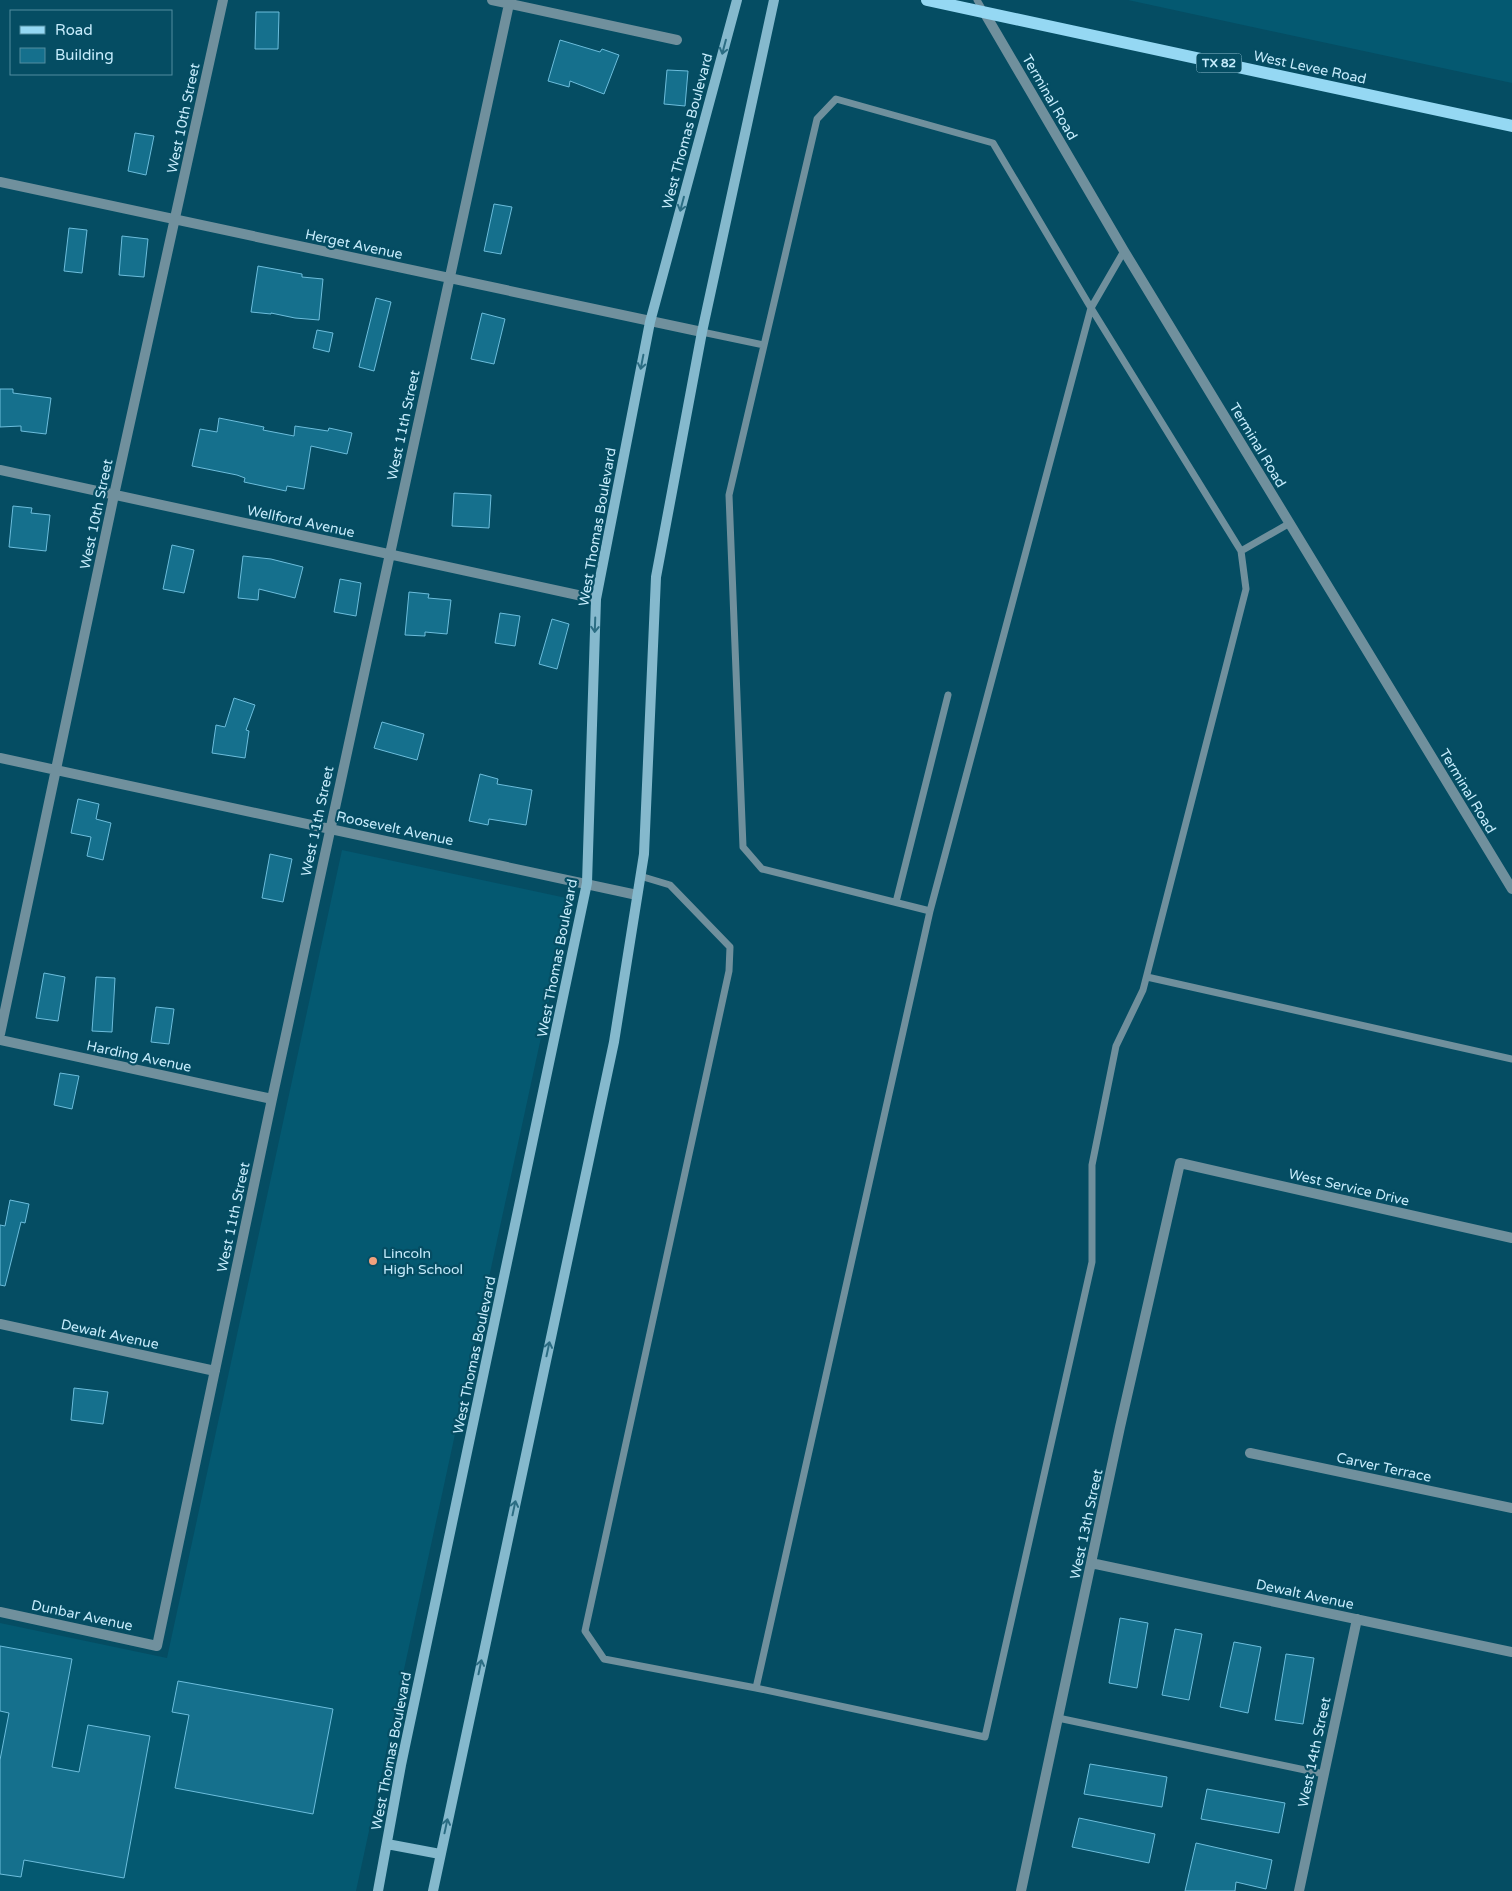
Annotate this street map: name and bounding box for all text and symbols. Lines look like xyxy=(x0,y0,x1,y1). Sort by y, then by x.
legend xyxy=(10,10,172,75)
text: Road xyxy=(55,21,93,39)
one-way arrow xyxy=(719,39,728,55)
text: Building xyxy=(55,46,114,64)
street label: West Levee Road xyxy=(1252,47,1368,88)
street label: West Thomas Boulevard xyxy=(658,51,717,211)
street label: Terminal Road xyxy=(1018,51,1081,143)
road number: TX 82 xyxy=(1196,54,1242,72)
street label: West 10th Street xyxy=(164,61,204,175)
one-way arrow xyxy=(676,196,686,212)
street label: Herget Avenue xyxy=(304,226,404,263)
one-way arrow xyxy=(637,353,647,369)
street label: West 11th Street xyxy=(384,368,424,482)
street label: Terminal Road xyxy=(1226,400,1290,491)
street label: West Thomas Boulevard xyxy=(575,446,620,608)
street label: West 10th Street xyxy=(77,457,117,571)
street label: Wellford Avenue xyxy=(246,502,356,541)
one-way arrow xyxy=(591,616,600,632)
street label: Terminal Road xyxy=(1436,746,1500,837)
street label: West 11th Street xyxy=(298,764,338,878)
street label: Roosevelt Avenue xyxy=(335,808,455,849)
street label: West Thomas Boulevard xyxy=(534,878,581,1039)
street label: Harding Avenue xyxy=(85,1037,193,1076)
street label: West 11th Street xyxy=(214,1160,254,1274)
street label: West Service Drive xyxy=(1287,1165,1411,1210)
place label: Lincoln High School xyxy=(383,1245,463,1278)
marker: Lincoln High School xyxy=(367,1255,379,1267)
street label: West Thomas Boulevard xyxy=(449,1275,500,1436)
street label: Dewalt Avenue xyxy=(59,1316,160,1353)
one-way arrow xyxy=(544,1342,553,1358)
street label: Carver Terrace xyxy=(1335,1449,1433,1486)
street label: West 13th Street xyxy=(1067,1467,1107,1581)
one-way arrow xyxy=(510,1501,519,1517)
street label: Dewalt Avenue xyxy=(1254,1576,1355,1613)
street label: Dunbar Avenue xyxy=(30,1596,134,1635)
one-way arrow xyxy=(476,1660,485,1676)
street label: West Thomas Boulevard xyxy=(368,1671,415,1832)
street label: West 14th Street xyxy=(1295,1695,1335,1809)
one-way arrow xyxy=(442,1819,452,1835)

